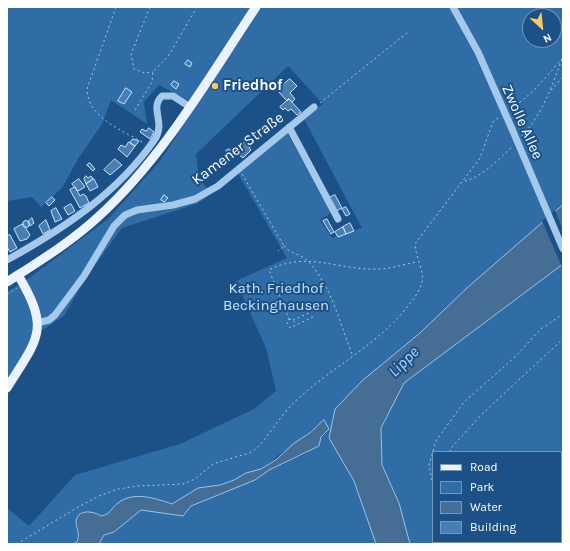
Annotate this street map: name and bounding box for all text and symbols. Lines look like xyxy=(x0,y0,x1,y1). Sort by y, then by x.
north arrow xyxy=(522,8,562,48)
text: N xyxy=(541,31,554,46)
place label: Friedhof xyxy=(223,77,283,95)
marker: Friedhof xyxy=(210,81,220,91)
street label: Zwolle Allee xyxy=(498,82,546,162)
street label: Kamener Straße xyxy=(189,109,287,189)
park label: Kath. Friedhof Beckinghausen xyxy=(223,280,329,315)
water label: Lippe xyxy=(385,343,423,381)
legend xyxy=(432,451,562,543)
text: Road xyxy=(470,460,498,474)
text: Park xyxy=(470,480,494,494)
text: Water xyxy=(470,500,502,514)
text: Building xyxy=(470,520,516,534)

